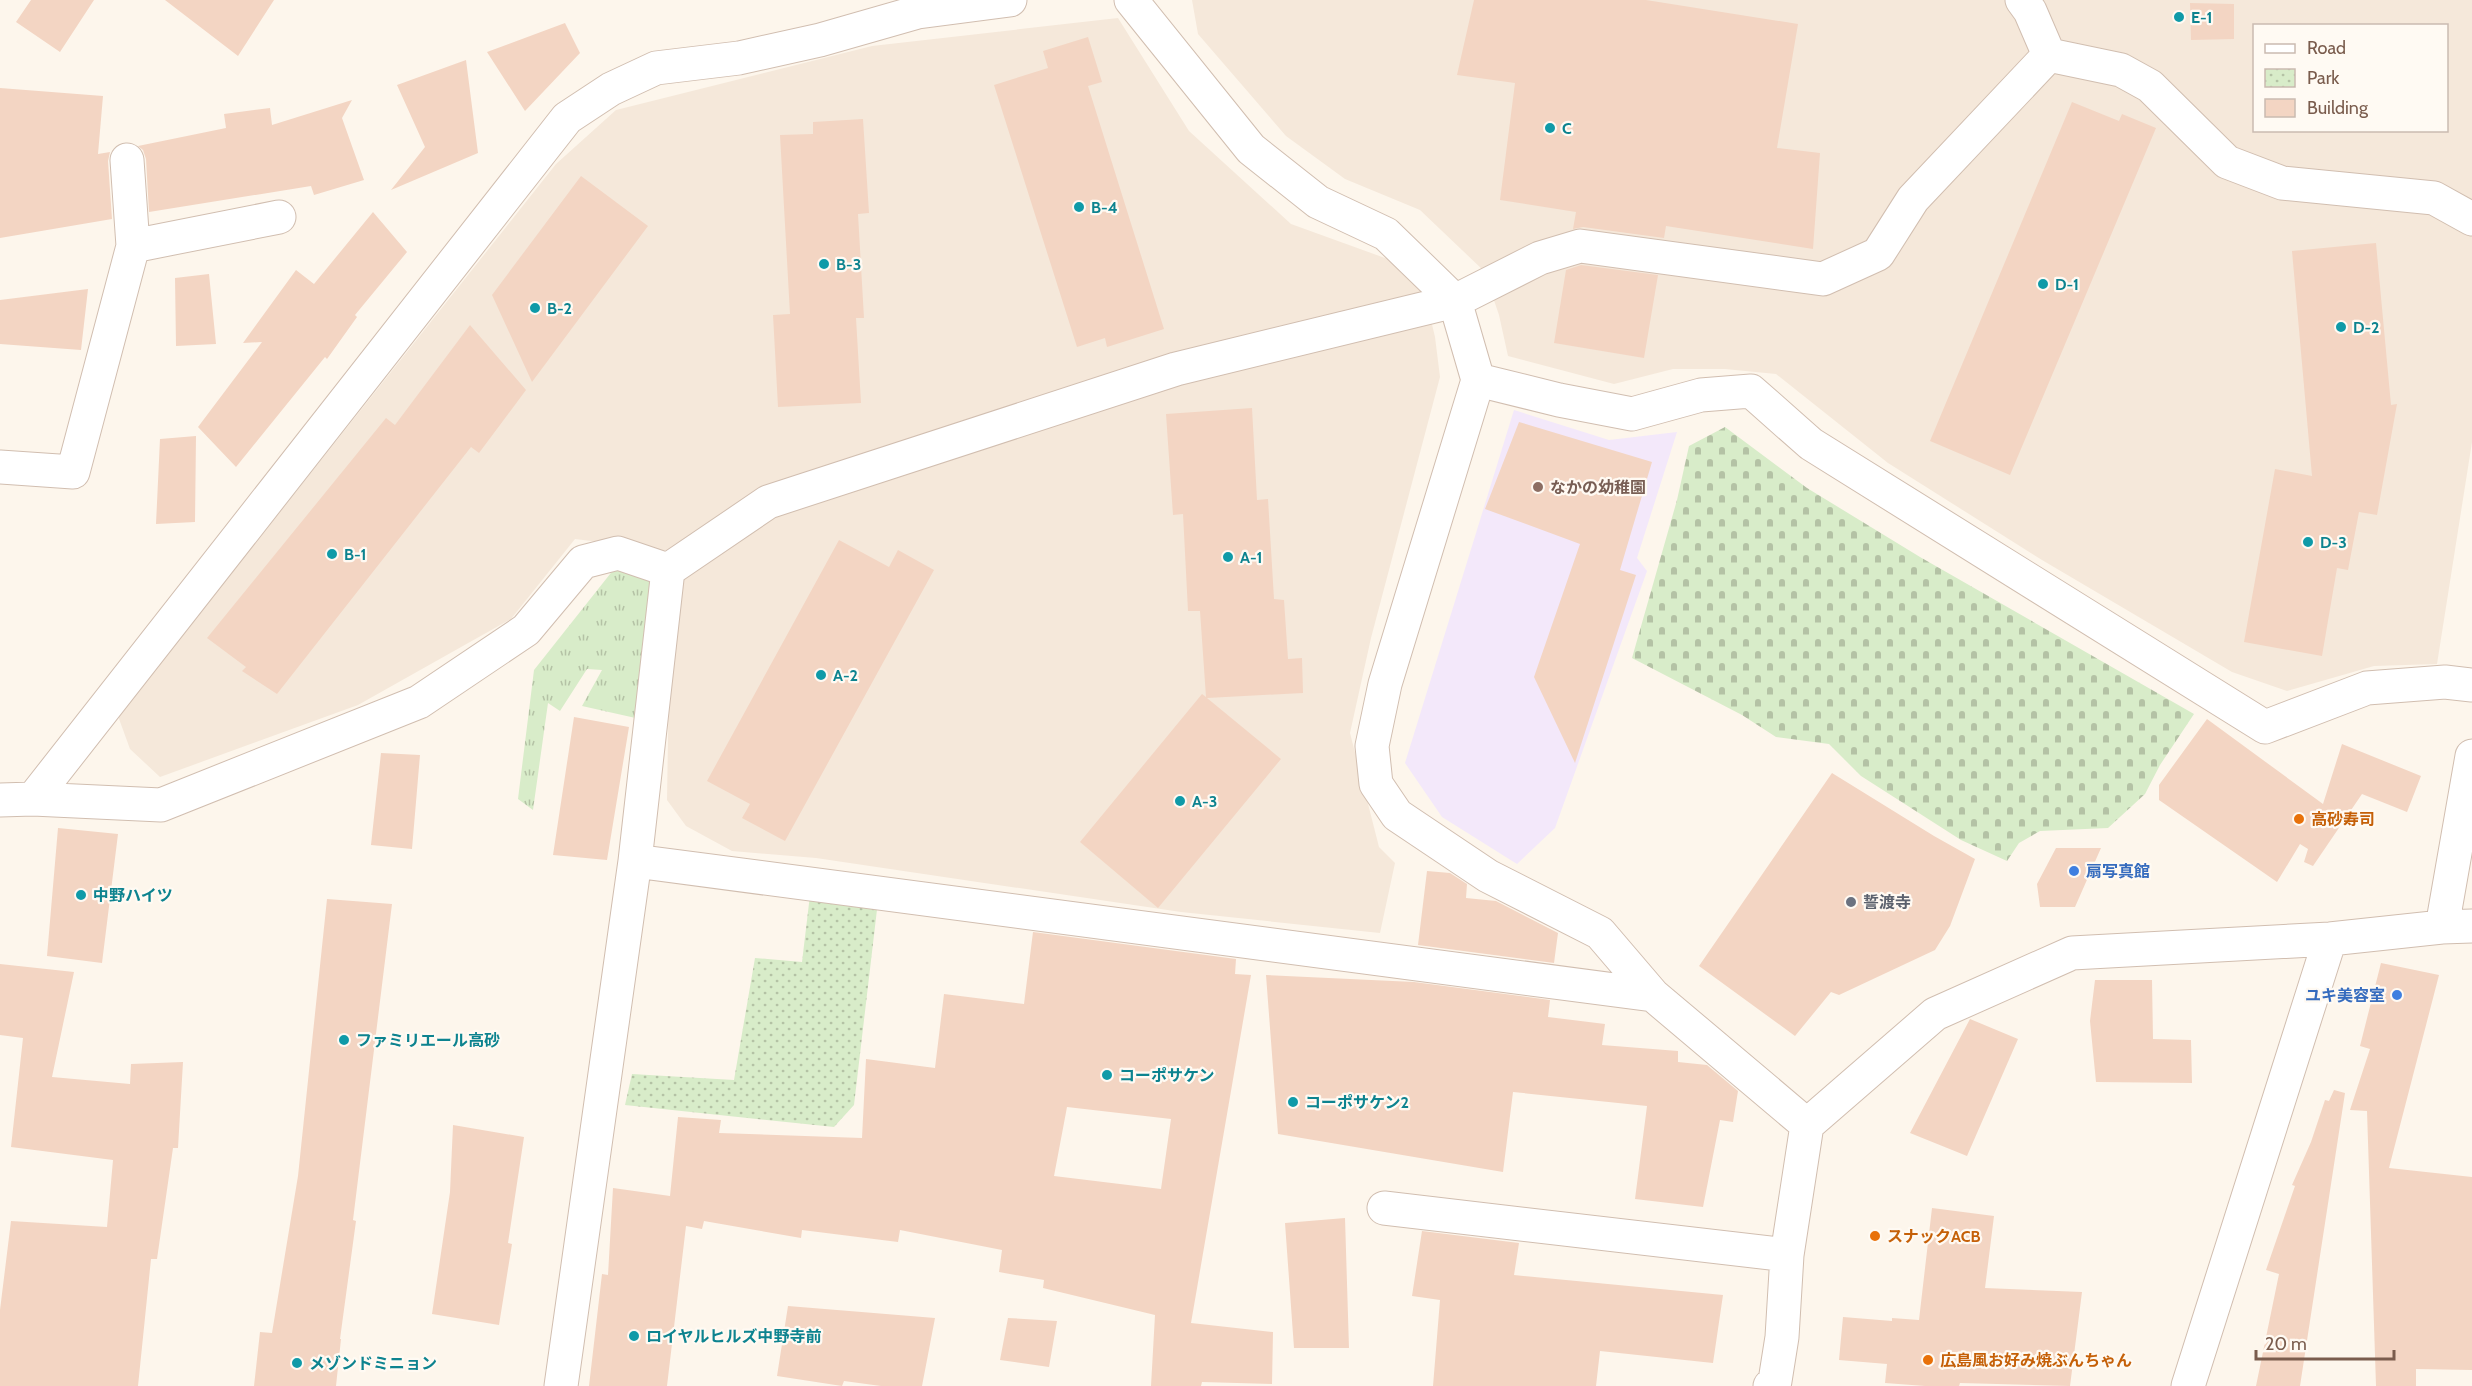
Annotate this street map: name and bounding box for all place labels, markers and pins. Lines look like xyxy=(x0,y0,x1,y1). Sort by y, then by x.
place label: E-1 xyxy=(2191,8,2212,27)
marker: E-1 xyxy=(2172,10,2186,24)
place label: C xyxy=(1562,119,1572,138)
marker: C xyxy=(1543,121,1557,135)
place label: B-4 xyxy=(1091,198,1118,217)
marker: B-4 xyxy=(1072,200,1086,214)
place label: B-3 xyxy=(836,255,861,274)
marker: B-3 xyxy=(817,257,831,271)
place label: D-1 xyxy=(2055,275,2079,294)
marker: D-1 xyxy=(2036,277,2050,291)
place label: B-2 xyxy=(547,299,572,318)
marker: B-2 xyxy=(528,301,542,315)
place label: D-2 xyxy=(2353,318,2380,337)
marker: D-2 xyxy=(2334,320,2348,334)
place label: なかの幼稚園 xyxy=(1550,478,1646,497)
marker: なかの幼稚園 xyxy=(1531,480,1545,494)
place label: D-3 xyxy=(2320,533,2347,552)
marker: D-3 xyxy=(2301,535,2315,549)
place label: B-1 xyxy=(344,545,366,564)
marker: B-1 xyxy=(325,547,339,561)
place label: A-1 xyxy=(1240,548,1262,567)
marker: A-1 xyxy=(1221,550,1235,564)
place label: A-2 xyxy=(833,666,858,685)
marker: A-2 xyxy=(814,668,828,682)
place label: A-3 xyxy=(1192,792,1217,811)
marker: A-3 xyxy=(1173,794,1187,808)
place label: 高砂寿司 xyxy=(2311,810,2375,829)
marker: 高砂寿司 xyxy=(2292,812,2306,826)
place label: 扇写真館 xyxy=(2086,862,2150,881)
marker: 扇写真館 xyxy=(2067,864,2081,878)
place label: 中野ハイツ xyxy=(93,886,173,905)
marker: 中野ハイツ xyxy=(74,888,88,902)
place label: 誓渡寺 xyxy=(1863,893,1911,912)
marker: 誓渡寺 xyxy=(1844,895,1858,909)
place label: ユキ美容室 xyxy=(2305,986,2385,1005)
marker: ユキ美容室 xyxy=(2390,988,2404,1002)
place label: ファミリエール高砂 xyxy=(356,1031,500,1050)
marker: ファミリエール高砂 xyxy=(337,1033,351,1047)
place label: コーポサケン xyxy=(1119,1066,1215,1085)
marker: コーポサケン xyxy=(1100,1068,1114,1082)
place label: コーポサケン2 xyxy=(1305,1093,1409,1112)
marker: コーポサケン2 xyxy=(1286,1095,1300,1109)
place label: スナックACB xyxy=(1887,1227,1981,1246)
marker: スナックACB xyxy=(1868,1229,1882,1243)
place label: ロイヤルヒルズ中野寺前 xyxy=(646,1327,822,1346)
marker: ロイヤルヒルズ中野寺前 xyxy=(627,1329,641,1343)
place label: 広島風お好み焼ぶんちゃん xyxy=(1940,1351,2132,1370)
marker: 広島風お好み焼ぶんちゃん xyxy=(1921,1353,1935,1367)
place label: メゾンドミニョン xyxy=(309,1354,437,1373)
marker: メゾンドミニョン xyxy=(290,1356,304,1370)

